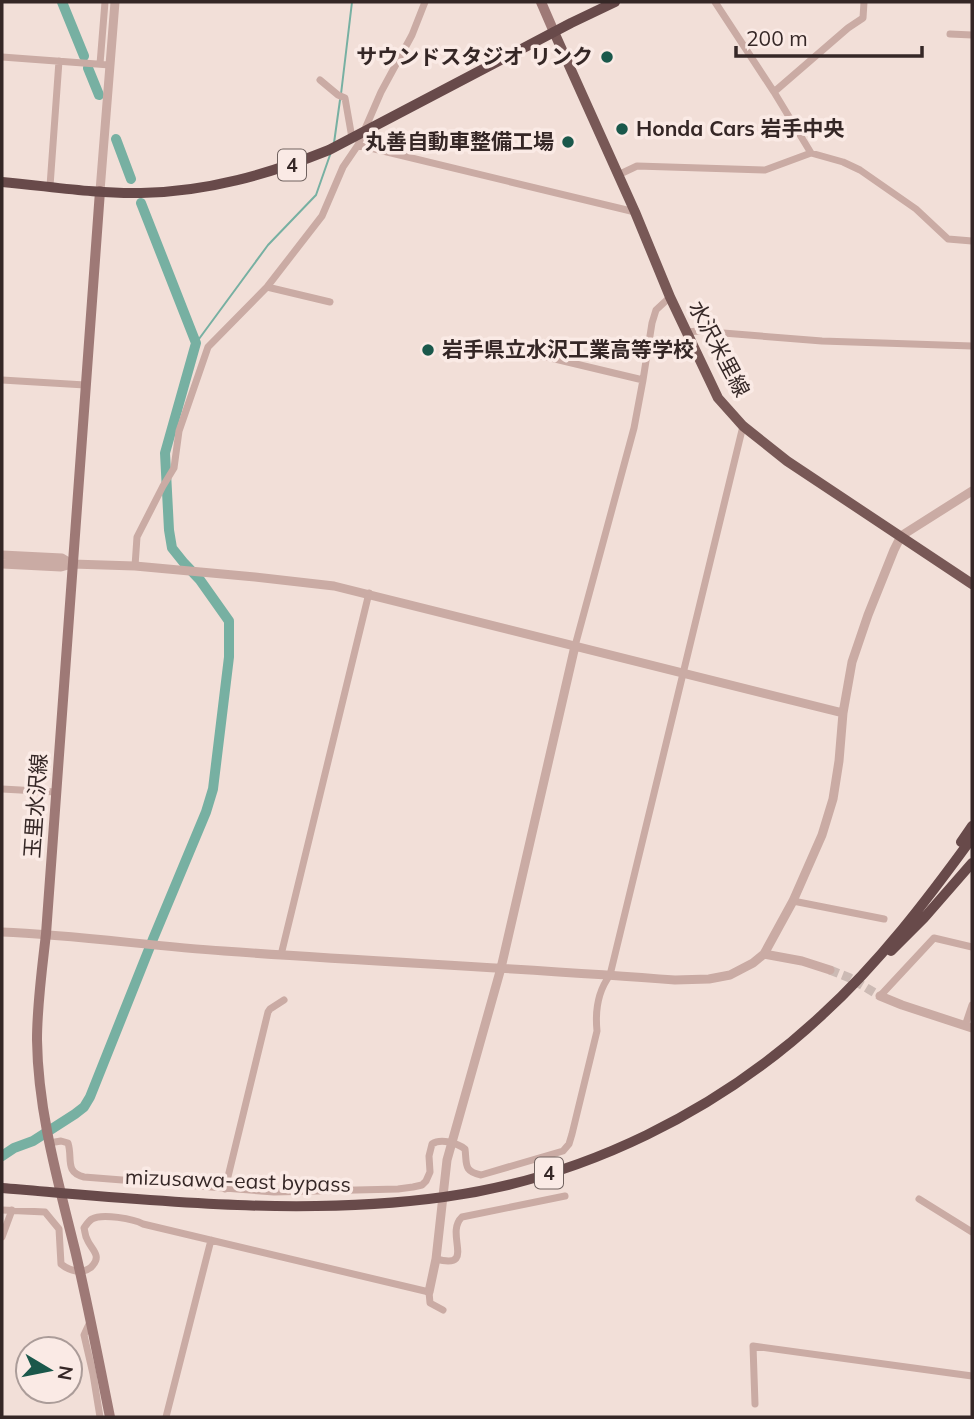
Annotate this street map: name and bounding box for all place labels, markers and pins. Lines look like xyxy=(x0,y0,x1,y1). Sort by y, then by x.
place label: サウンドスタジオ リンク xyxy=(356,43,593,69)
marker: サウンドスタジオ リンク xyxy=(599,49,615,65)
place label: Honda Cars 岩手中央 xyxy=(636,115,845,141)
marker: Honda Cars 岩手中央 xyxy=(614,121,630,137)
place label: 丸善自動車整備工場 xyxy=(365,128,554,154)
marker: 丸善自動車整備工場 xyxy=(560,134,576,150)
place label: 岩手県立水沢工業高等学校 xyxy=(442,336,694,362)
marker: 岩手県立水沢工業高等学校 xyxy=(420,342,436,358)

